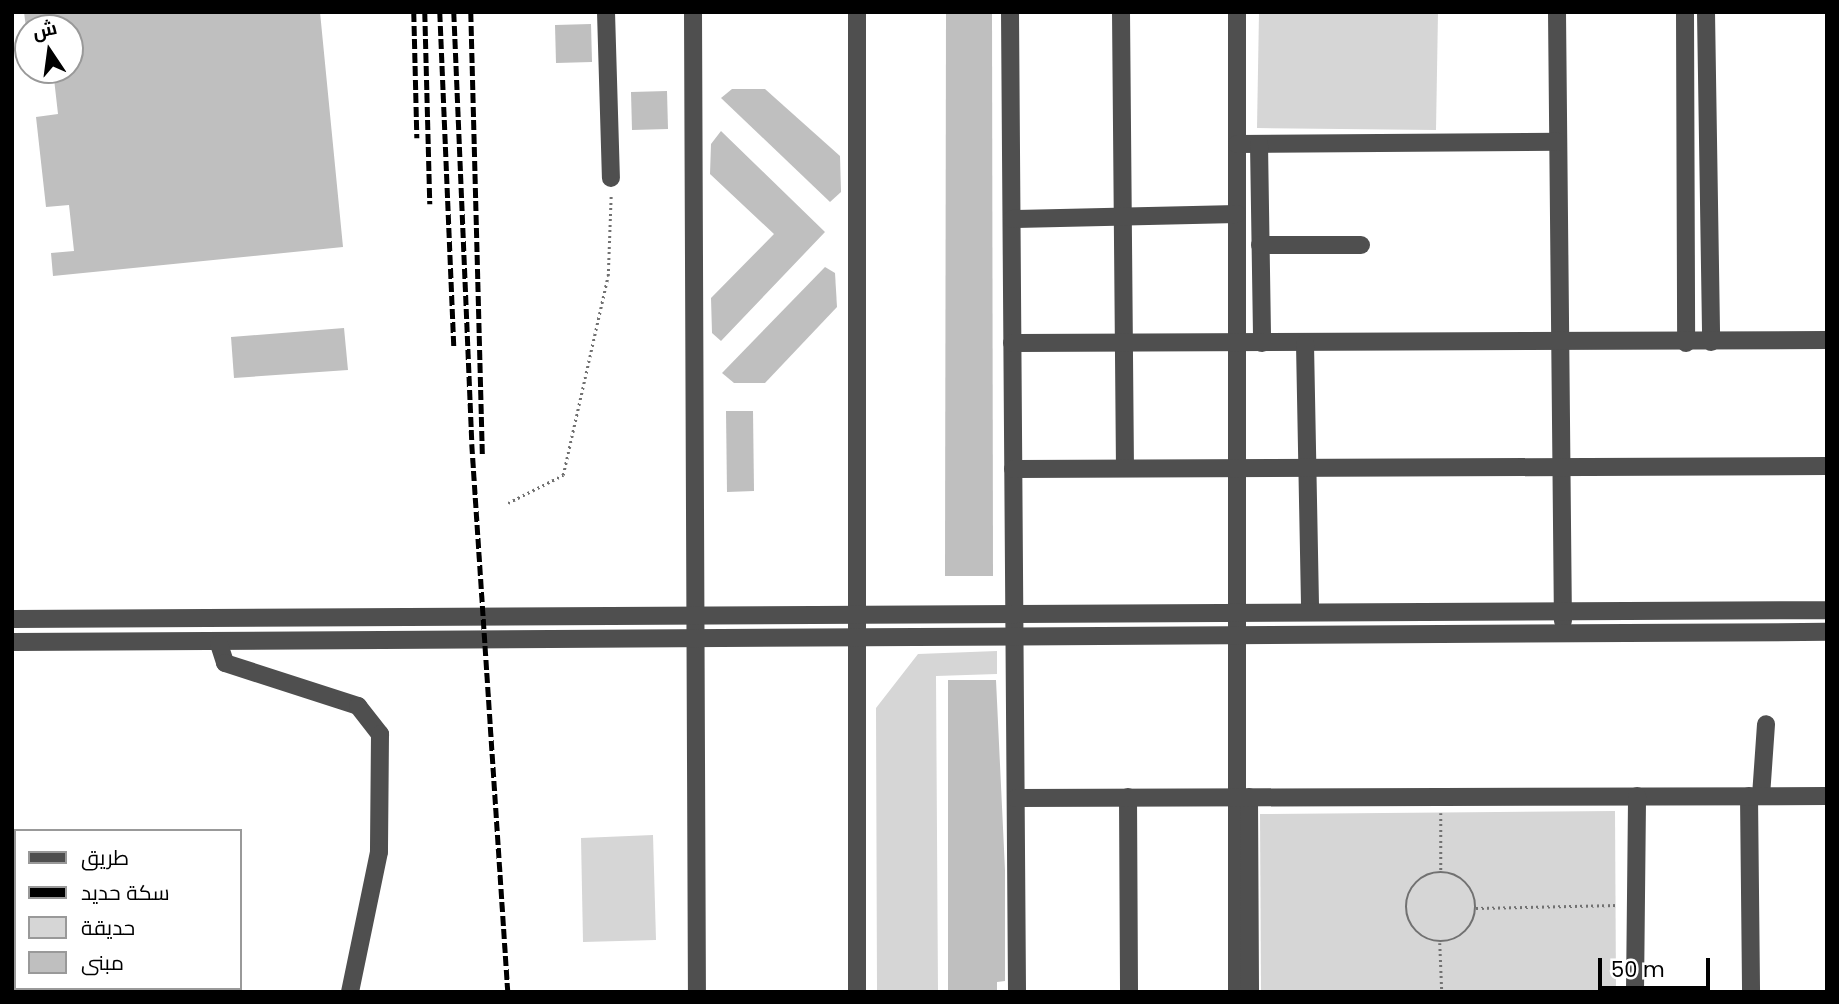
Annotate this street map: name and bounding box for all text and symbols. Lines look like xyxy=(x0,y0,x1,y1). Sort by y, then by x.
north arrow xyxy=(14,14,84,84)
text: ش xyxy=(30,14,60,46)
legend xyxy=(14,829,242,990)
text: طريق xyxy=(81,843,129,872)
text: سكة حديد xyxy=(81,878,170,907)
text: حديقة xyxy=(81,913,135,942)
scale bar xyxy=(1601,944,1713,988)
text: مبنى xyxy=(81,948,124,977)
text: 50 m xyxy=(1611,955,1665,984)

